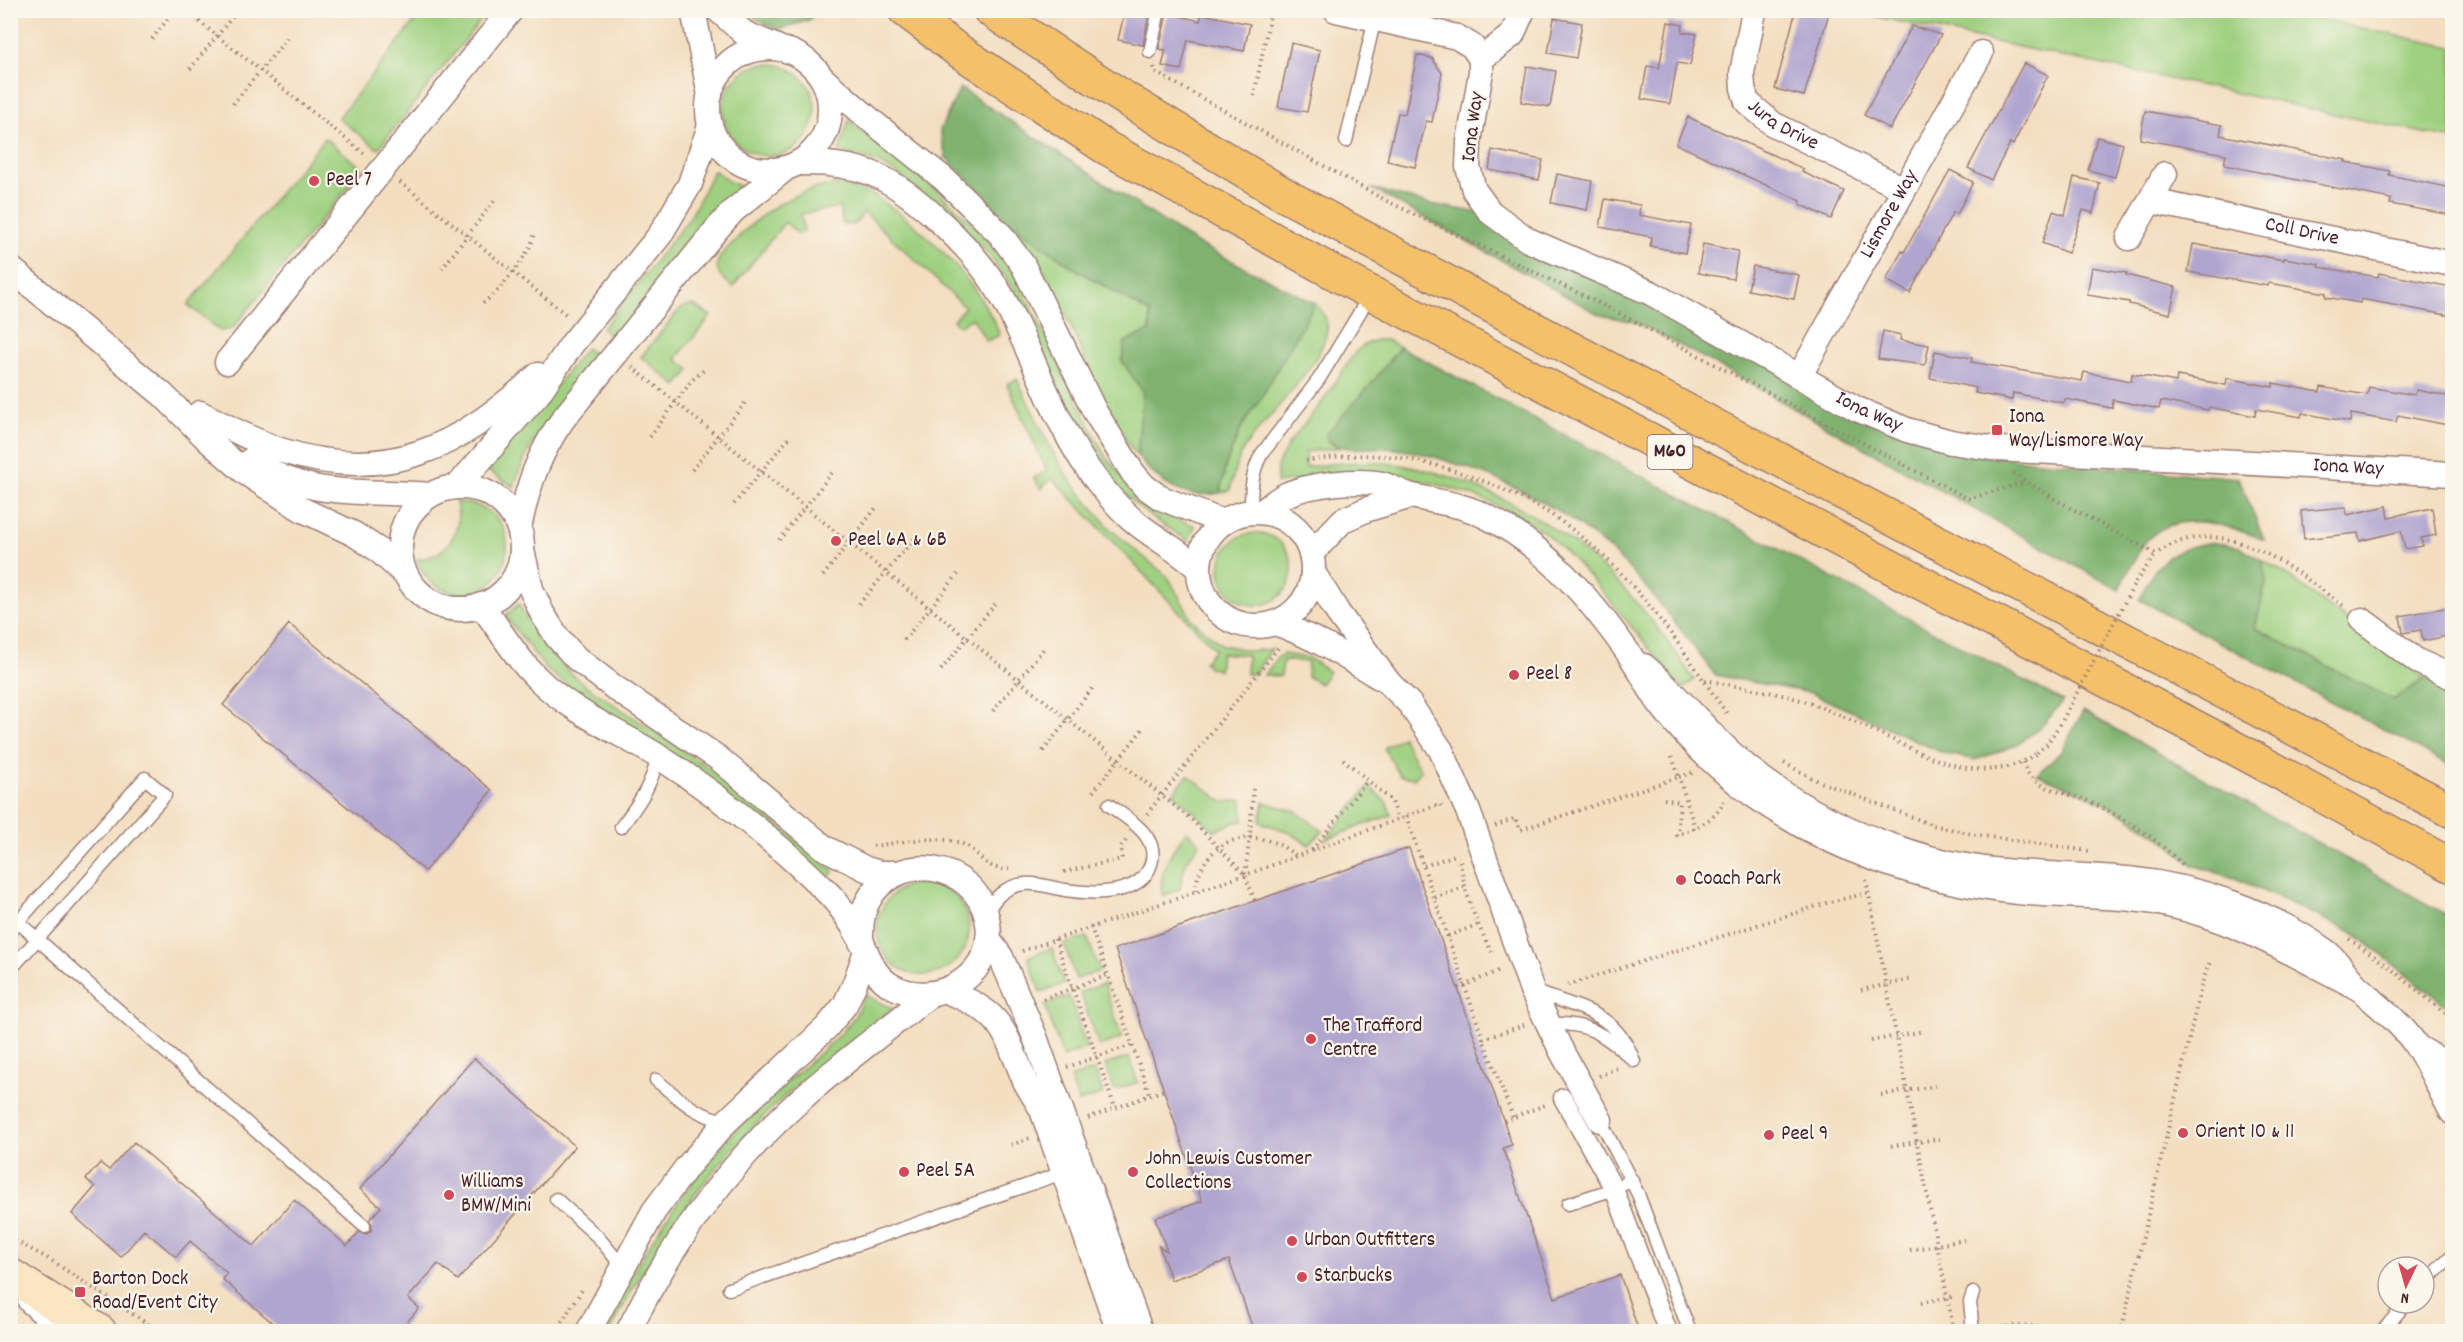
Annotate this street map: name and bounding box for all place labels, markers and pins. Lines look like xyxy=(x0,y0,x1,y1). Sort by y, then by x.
place label: Peel 7 xyxy=(326,166,372,196)
marker: Peel 7 xyxy=(307,174,321,188)
place label: Iona Way/Lismore Way xyxy=(2009,403,2143,457)
marker: Iona Way/Lismore Way xyxy=(1990,423,2004,437)
place label: Peel 6A & 6B xyxy=(848,526,947,556)
marker: Peel 6A & 6B xyxy=(829,534,843,548)
place label: Peel 8 xyxy=(1526,660,1572,690)
marker: Peel 8 xyxy=(1507,668,1521,682)
place label: Coach Park xyxy=(1693,865,1781,895)
marker: Coach Park xyxy=(1674,873,1688,887)
place label: The Trafford Centre xyxy=(1323,1012,1422,1066)
marker: The Trafford Centre xyxy=(1304,1032,1318,1046)
place label: Orient 10 & 11 xyxy=(2195,1118,2294,1148)
place label: Peel 9 xyxy=(1781,1120,1828,1150)
marker: Orient 10 & 11 xyxy=(2176,1126,2190,1140)
marker: Peel 9 xyxy=(1762,1128,1776,1142)
place label: John Lewis Customer Collections xyxy=(1145,1145,1312,1199)
place label: Peel 5A xyxy=(916,1157,975,1187)
marker: Peel 5A xyxy=(897,1165,911,1179)
marker: John Lewis Customer Collections xyxy=(1126,1165,1140,1179)
place label: Williams BMW/Mini xyxy=(461,1168,531,1222)
marker: Williams BMW/Mini xyxy=(442,1188,456,1202)
place label: Urban Outfitters xyxy=(1304,1226,1435,1256)
marker: Urban Outfitters xyxy=(1285,1234,1299,1248)
place label: Starbucks xyxy=(1314,1262,1393,1292)
place label: Barton Dock Road/Event City xyxy=(92,1265,218,1319)
marker: Starbucks xyxy=(1295,1270,1309,1284)
marker: Barton Dock Road/Event City xyxy=(73,1285,87,1299)

